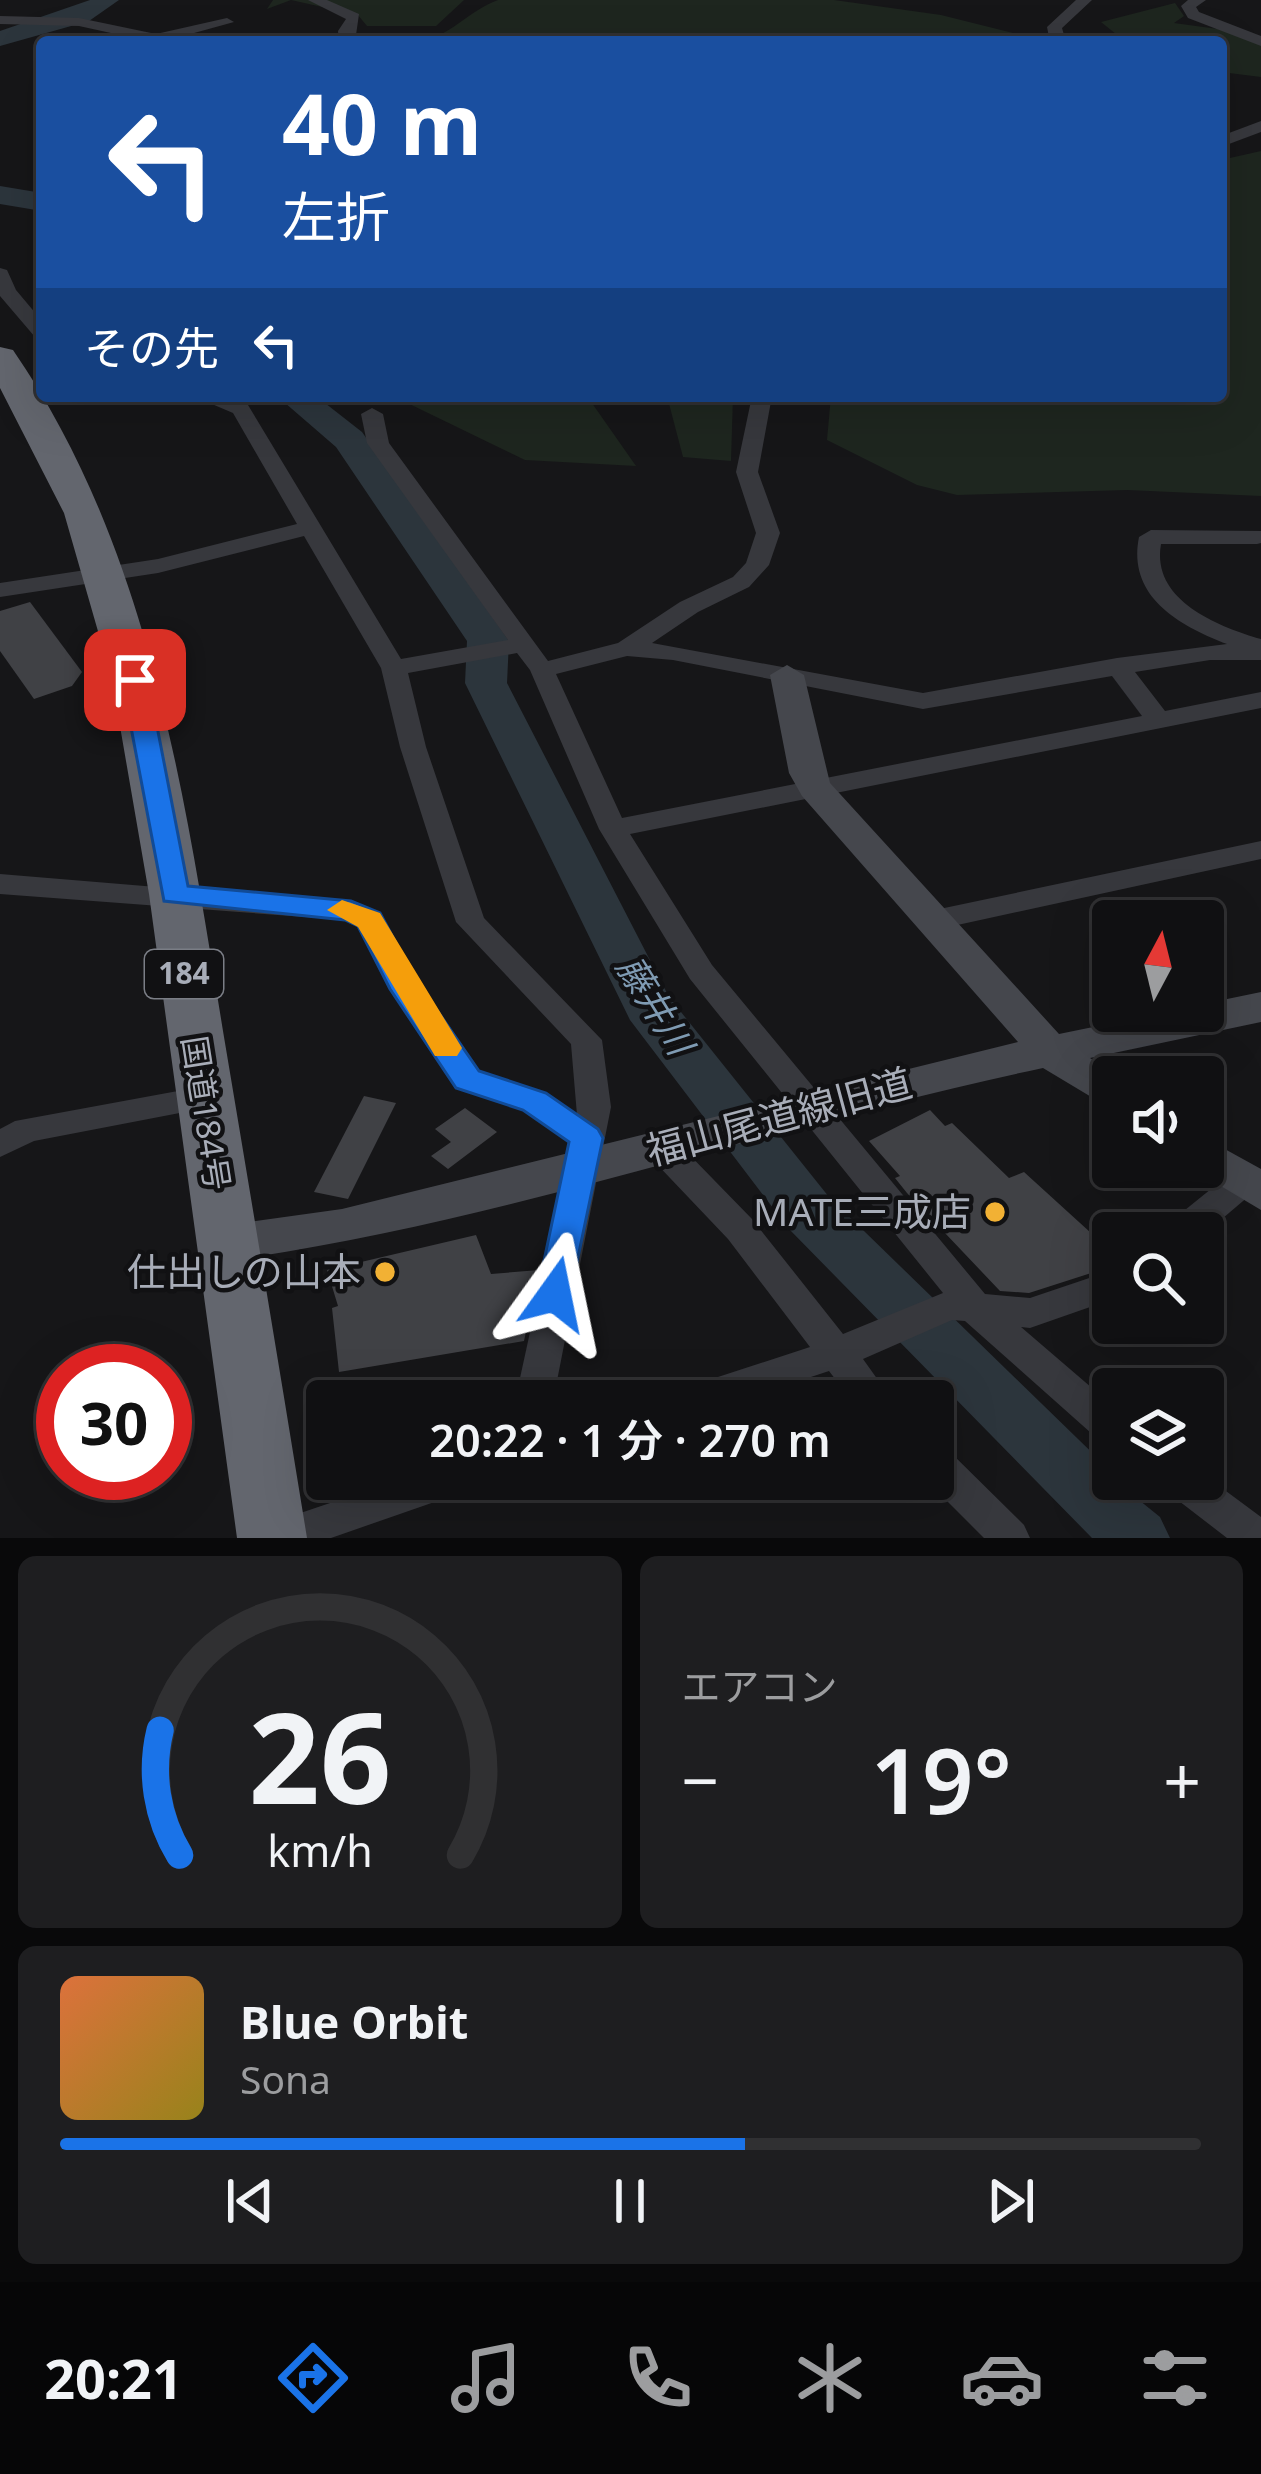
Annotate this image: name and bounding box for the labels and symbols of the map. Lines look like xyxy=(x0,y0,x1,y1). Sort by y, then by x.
pin xyxy=(84,629,186,731)
north arrow xyxy=(1092,900,1224,1032)
water label: 藤井川 xyxy=(606,946,707,1067)
road number: 184 xyxy=(145,950,223,998)
street label: 国道184号 xyxy=(172,1033,241,1193)
street label: 福山尾道線旧道 xyxy=(640,1055,917,1176)
place label: MATE三成店 xyxy=(753,1184,971,1237)
marker: MATE三成店 xyxy=(982,1199,1008,1225)
position arrow xyxy=(492,1231,618,1357)
place label: 仕出しの山本 xyxy=(127,1244,361,1297)
marker: 仕出しの山本 xyxy=(372,1259,398,1285)
speed limit sign: 30 xyxy=(36,1344,192,1500)

